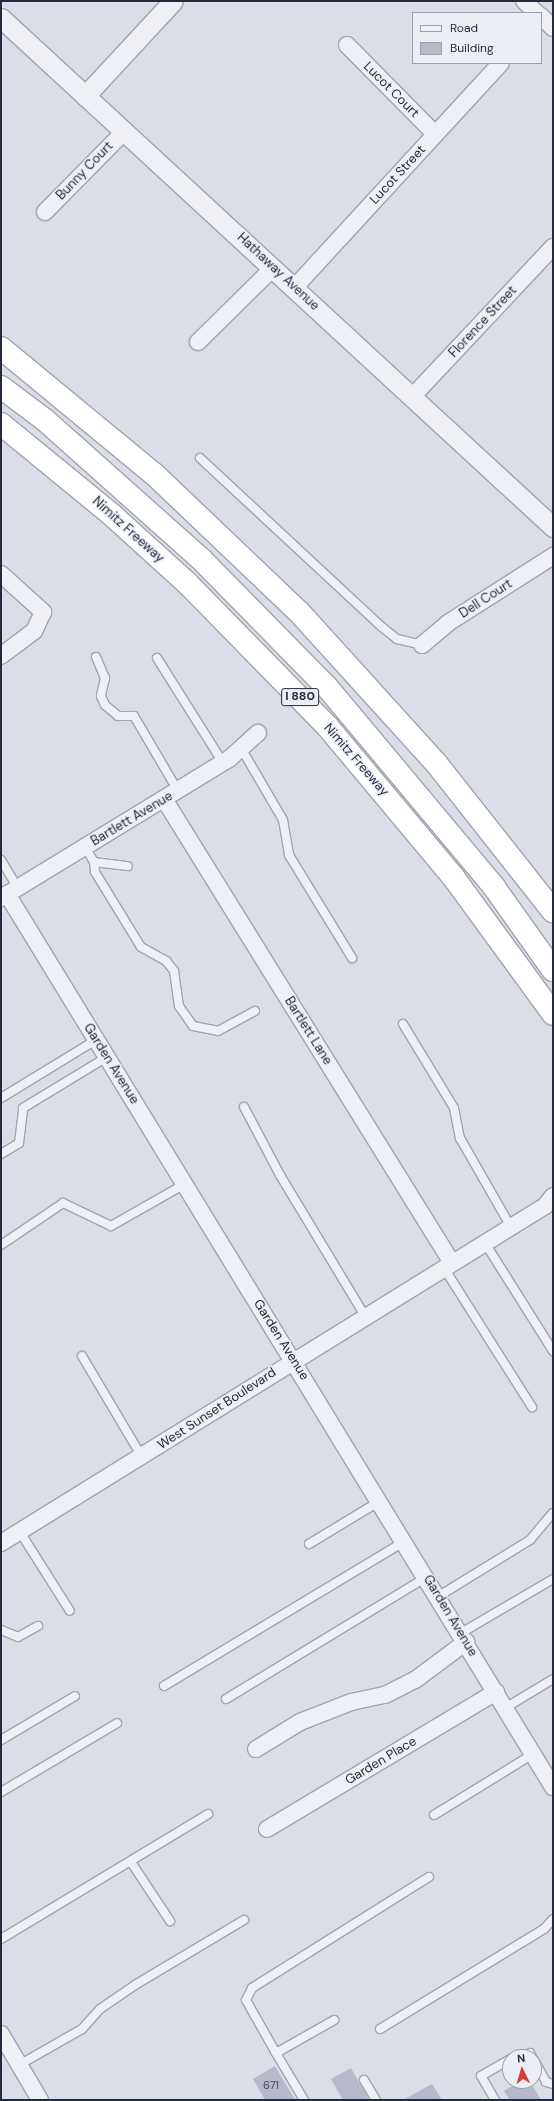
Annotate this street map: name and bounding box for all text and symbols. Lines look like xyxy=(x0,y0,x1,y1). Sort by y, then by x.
legend xyxy=(412,12,542,64)
text: Road xyxy=(450,20,478,36)
text: Building xyxy=(450,40,494,56)
street label: Lucot Court xyxy=(360,59,422,121)
street label: Bunny Court xyxy=(53,139,117,203)
street label: Lucot Street xyxy=(367,142,429,208)
street label: Hathaway Avenue xyxy=(234,230,322,314)
street label: Florence Street xyxy=(446,283,520,361)
street label: Nimitz Freeway xyxy=(89,494,167,566)
street label: Dell Court xyxy=(457,576,515,622)
road number: I 880 xyxy=(281,687,319,707)
street label: Nimitz Freeway xyxy=(320,720,392,800)
street label: Bartlett Avenue xyxy=(88,788,176,850)
street label: Bartlett Lane xyxy=(281,994,335,1068)
street label: Garden Avenue xyxy=(80,1021,142,1107)
street label: Garden Avenue xyxy=(250,1297,312,1383)
street label: West Sunset Boulevard xyxy=(155,1365,279,1453)
street label: Garden Avenue xyxy=(420,1573,480,1659)
street label: Garden Place xyxy=(343,1734,419,1788)
north arrow xyxy=(502,2049,542,2089)
text: N xyxy=(516,2051,526,2065)
house number: 671 xyxy=(263,2078,279,2092)

